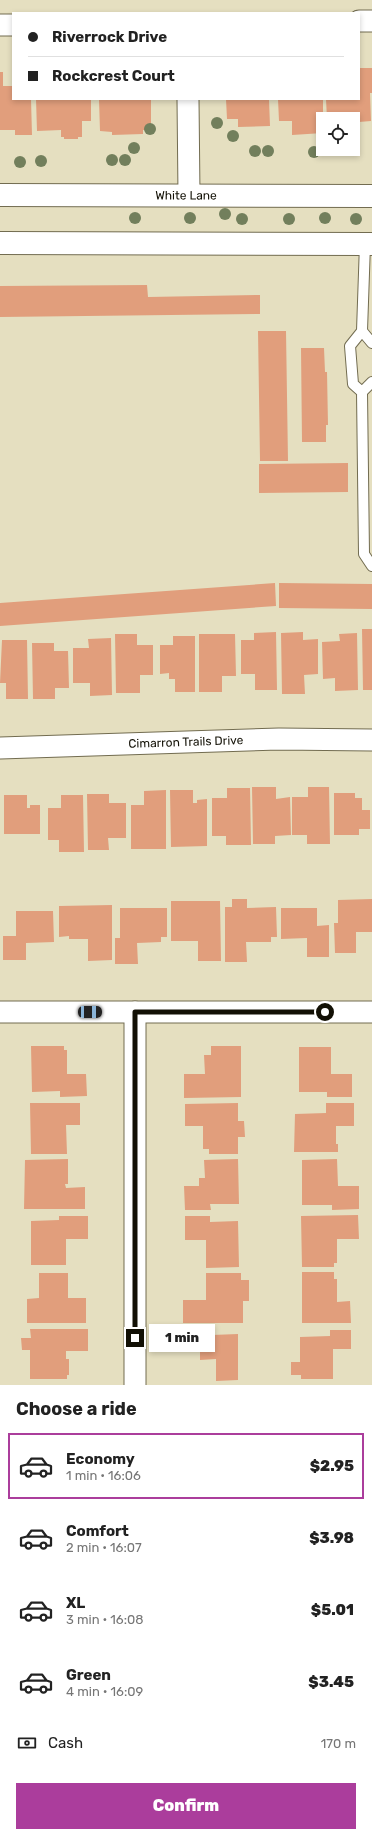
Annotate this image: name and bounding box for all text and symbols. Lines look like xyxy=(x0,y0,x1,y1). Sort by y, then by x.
text: Riverrock Drive xyxy=(52,28,167,46)
text: Rockcrest Court xyxy=(52,67,175,85)
map controls xyxy=(316,112,360,156)
button: locate xyxy=(316,112,360,156)
street label: White Lane xyxy=(155,188,217,203)
street label: Cimarron Trails Drive xyxy=(128,733,244,751)
route start xyxy=(316,1003,334,1021)
car xyxy=(78,1006,102,1018)
callout: 1 min xyxy=(149,1324,215,1352)
route end xyxy=(126,1329,144,1347)
text: 1 min xyxy=(165,1330,199,1345)
text: Choose a ride xyxy=(16,1398,137,1420)
icon: car xyxy=(18,1448,54,1484)
text: Economy xyxy=(66,1450,135,1468)
text: $2.95 xyxy=(310,1457,354,1475)
text: 1 min · 16:06 xyxy=(66,1468,141,1483)
icon: car xyxy=(18,1520,54,1556)
text: Comfort xyxy=(66,1522,129,1540)
text: $3.98 xyxy=(309,1529,354,1547)
text: 2 min · 16:07 xyxy=(66,1540,142,1555)
icon: car xyxy=(18,1592,54,1628)
text: XL xyxy=(66,1594,85,1612)
text: $5.01 xyxy=(311,1601,354,1619)
text: 3 min · 16:08 xyxy=(66,1612,144,1627)
icon: car xyxy=(18,1664,54,1700)
text: Green xyxy=(66,1666,111,1684)
text: $3.45 xyxy=(308,1673,354,1691)
text: 4 min · 16:09 xyxy=(66,1684,143,1699)
icon: cash xyxy=(16,1732,38,1754)
text: Cash xyxy=(48,1734,83,1752)
text: 170 m xyxy=(321,1736,356,1751)
button: Confirm xyxy=(16,1783,356,1829)

